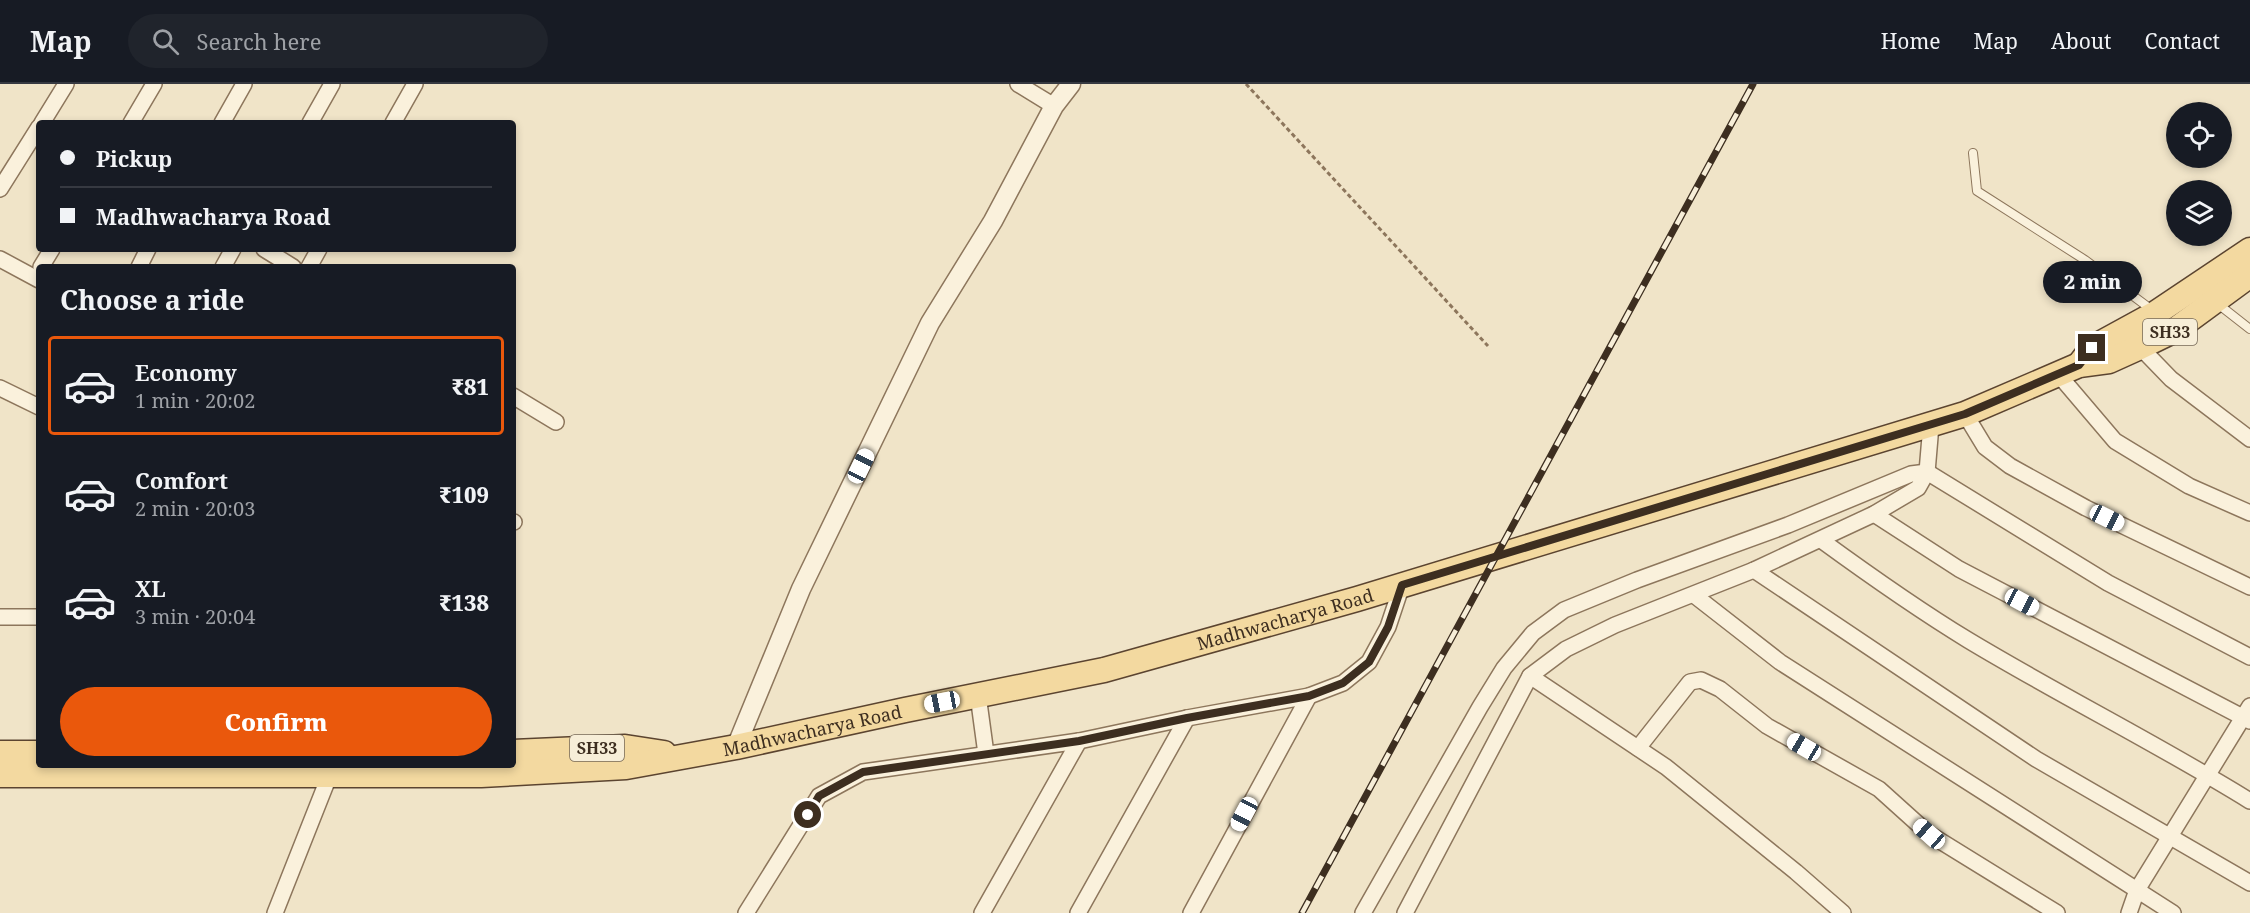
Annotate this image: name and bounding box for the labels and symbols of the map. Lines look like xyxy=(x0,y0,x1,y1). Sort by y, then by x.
callout: 2 min xyxy=(2042,261,2142,303)
road number: SH33 xyxy=(2143,319,2197,345)
route end xyxy=(2078,334,2105,361)
car xyxy=(845,446,877,486)
car xyxy=(2087,502,2127,534)
street label: Madhwacharya Road xyxy=(1194,583,1376,655)
car xyxy=(2002,586,2042,618)
car xyxy=(923,690,961,714)
street label: Madhwacharya Road xyxy=(721,699,904,761)
car xyxy=(1784,730,1824,764)
road number: SH33 xyxy=(570,735,624,761)
car xyxy=(1228,794,1260,834)
route start xyxy=(794,801,821,828)
car xyxy=(1910,815,1948,853)

